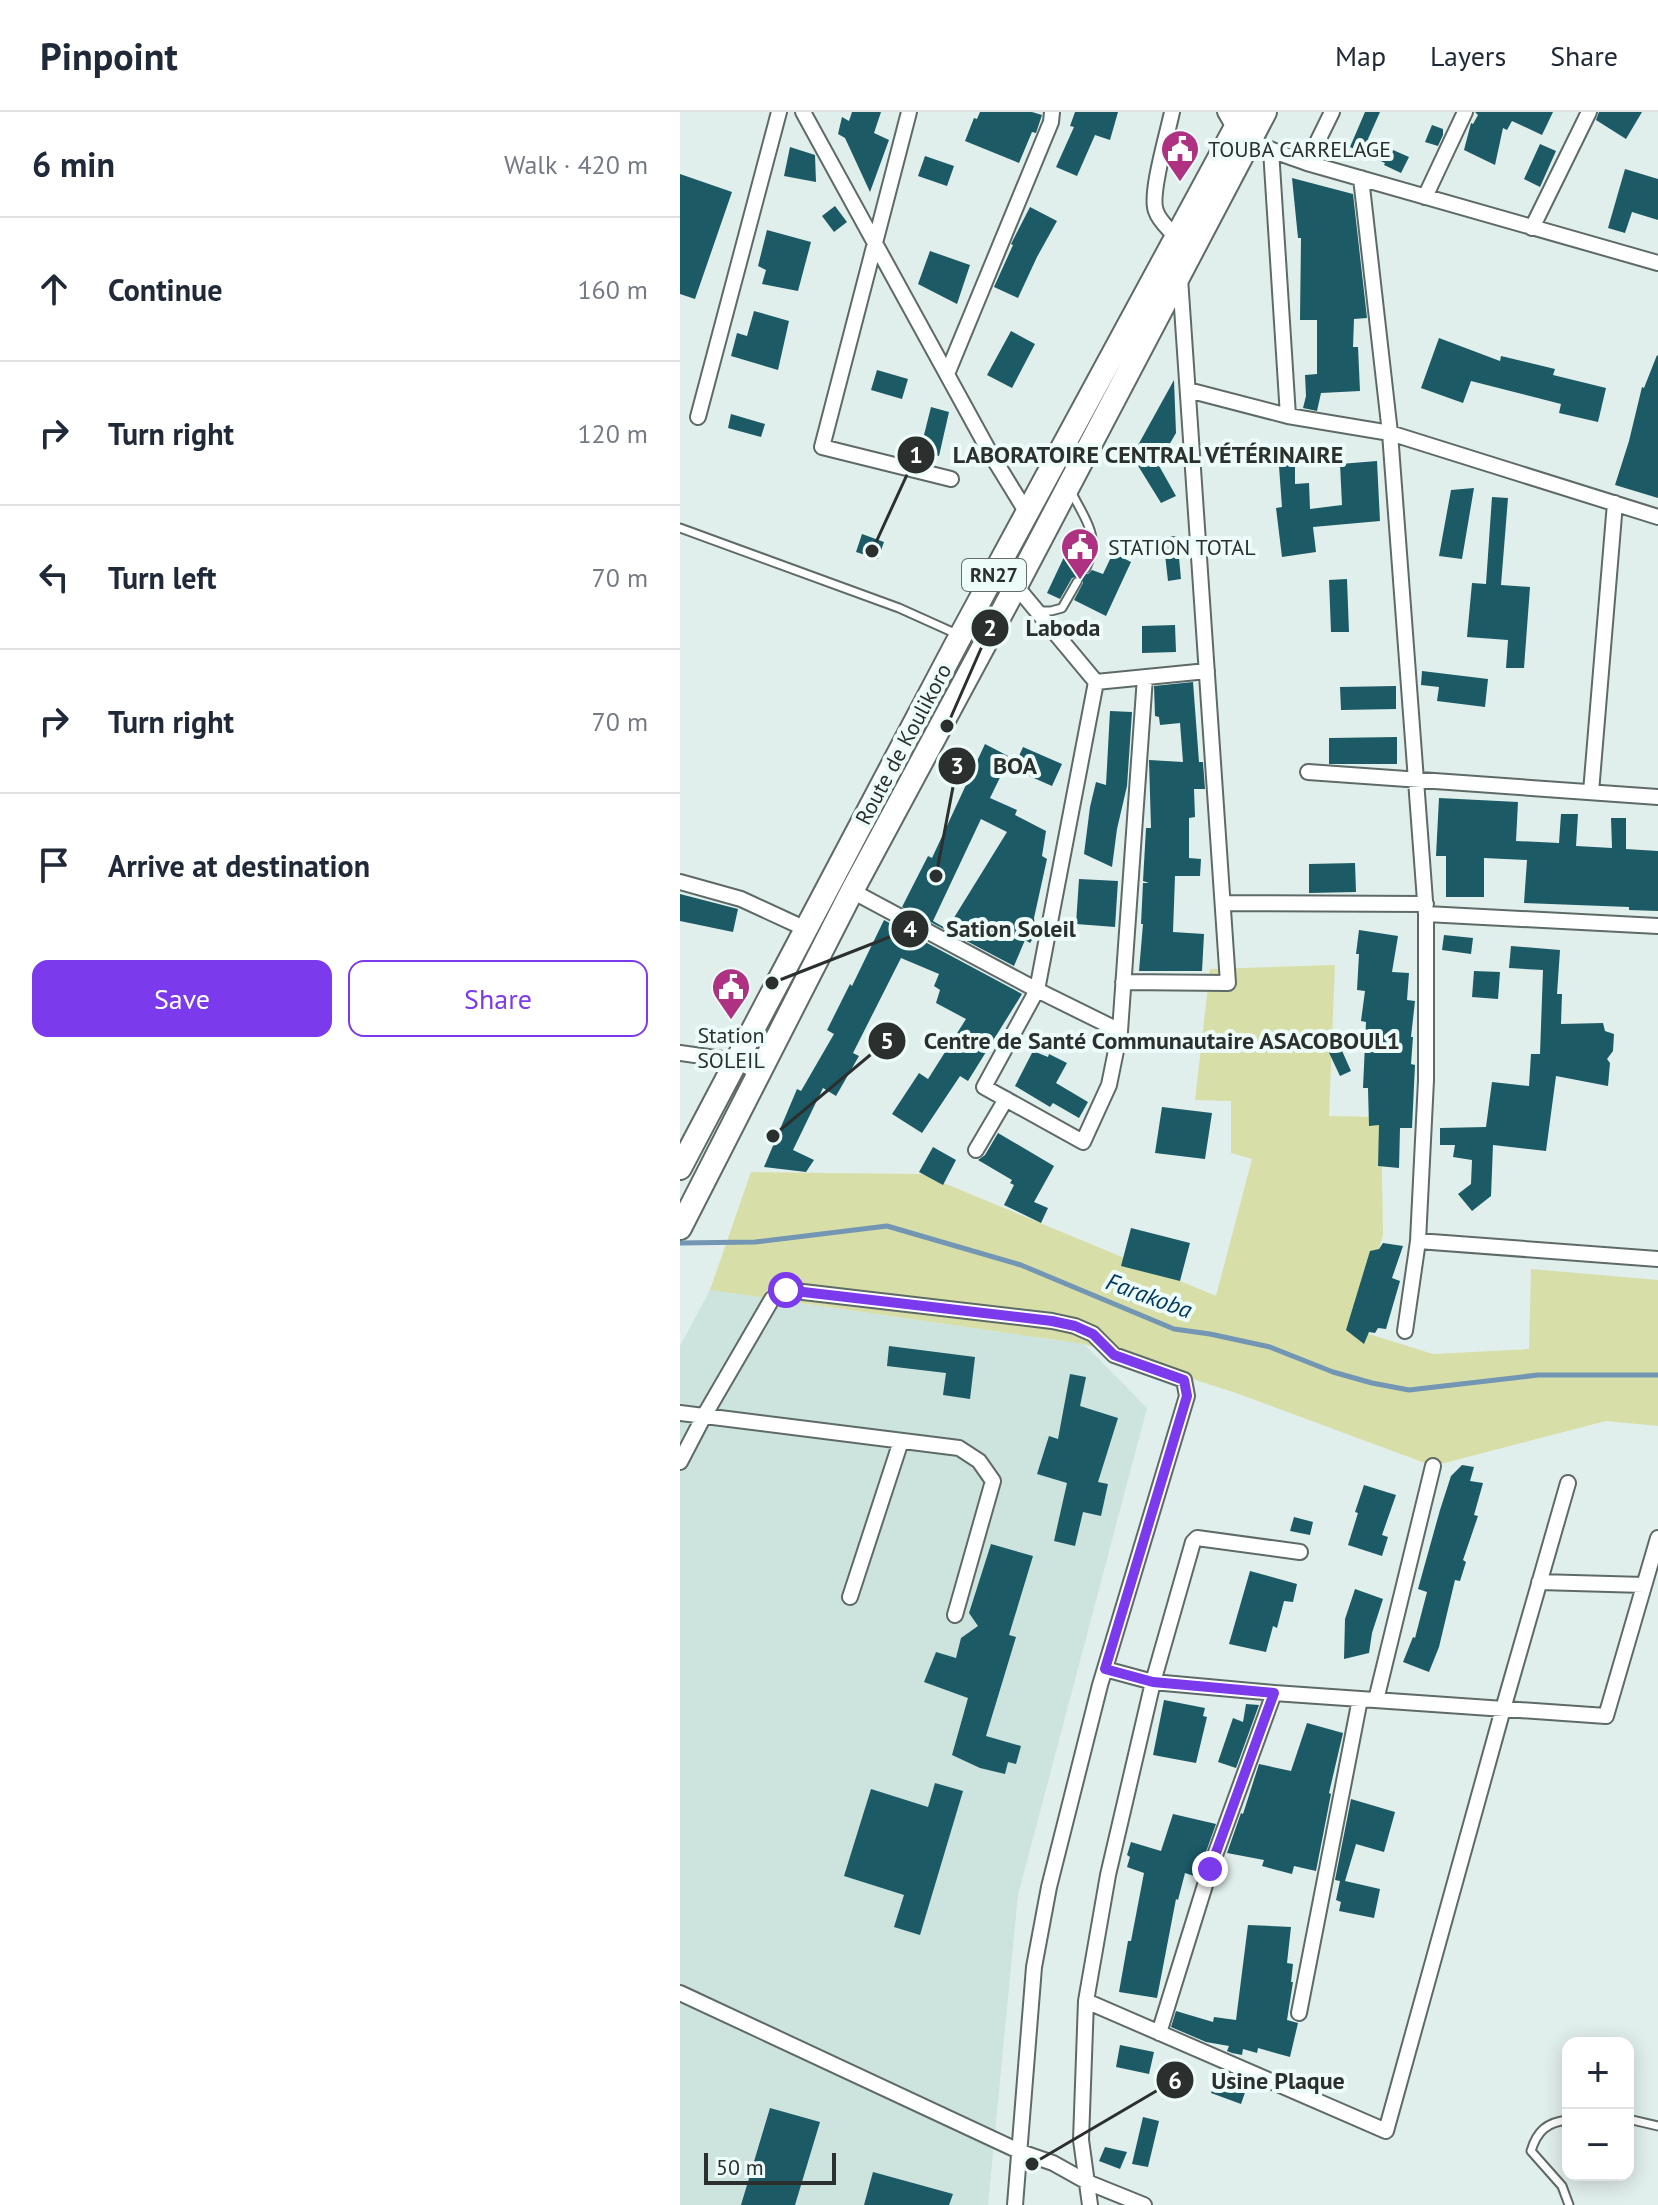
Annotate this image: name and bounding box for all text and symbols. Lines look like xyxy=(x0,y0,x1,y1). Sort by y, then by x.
text: Pinpoint xyxy=(40,31,178,80)
text: Map xyxy=(1335,37,1386,74)
text: Layers xyxy=(1430,37,1506,74)
text: Share xyxy=(1550,37,1618,74)
public building icon: TOUBA CARRELAGE xyxy=(1159,128,1201,183)
place label: TOUBA CARRELAGE xyxy=(1208,135,1391,163)
text: 6 min xyxy=(32,142,115,186)
text: Walk · 420 m xyxy=(504,148,648,181)
icon: ahead xyxy=(32,267,76,311)
text: Continue xyxy=(108,270,222,309)
text: 160 m xyxy=(577,273,648,306)
icon: right xyxy=(32,411,76,455)
text: Turn right xyxy=(108,414,234,453)
text: 120 m xyxy=(577,417,648,450)
callout: LABORATOIRE CENTRAL VÉTÉRINAIRE xyxy=(896,431,1361,479)
text: 1 xyxy=(909,439,923,470)
text: LABORATOIRE CENTRAL VÉTÉRINAIRE xyxy=(953,439,1343,470)
public building icon: STATION TOTAL xyxy=(1059,526,1101,581)
place label: STATION TOTAL xyxy=(1108,533,1256,561)
icon: left xyxy=(32,555,76,599)
text: Turn left xyxy=(108,558,216,597)
road number: RN27 xyxy=(962,559,1026,591)
text: 70 m xyxy=(592,561,648,594)
callout: Laboda xyxy=(970,604,1116,652)
text: 2 xyxy=(983,612,997,643)
text: Laboda xyxy=(1026,612,1100,643)
street label: Route de Koulikoro xyxy=(849,659,957,829)
icon: right xyxy=(32,699,76,743)
text: Turn right xyxy=(108,702,234,741)
text: 70 m xyxy=(592,705,648,738)
callout: BOA xyxy=(937,742,1053,790)
text: 3 xyxy=(950,750,964,781)
text: BOA xyxy=(993,750,1038,781)
icon: arrive xyxy=(32,843,76,887)
text: Arrive at destination xyxy=(108,846,370,885)
callout: Sation Soleil xyxy=(890,905,1091,953)
text: 4 xyxy=(903,913,917,944)
text: Sation Soleil xyxy=(946,913,1077,944)
button: Save xyxy=(32,960,332,1037)
button: Share xyxy=(348,960,648,1037)
public building icon: Station SOLEIL xyxy=(710,966,752,1021)
callout: Centre de Santé Communautaire ASACOBOUL1 xyxy=(867,1017,1416,1065)
place label: Station SOLEIL xyxy=(697,1021,765,1074)
text: 5 xyxy=(880,1025,894,1056)
text: Centre de Santé Communautaire ASACOBOUL1 xyxy=(924,1025,1400,1056)
water label: Farakoba xyxy=(1102,1266,1197,1325)
route start xyxy=(768,1272,804,1308)
route end xyxy=(1192,1851,1228,1887)
map controls xyxy=(1562,2037,1634,2181)
button: + xyxy=(1562,2037,1634,2109)
callout: Usine Plaque xyxy=(1155,2056,1361,2104)
text: 6 xyxy=(1168,2065,1182,2096)
text: Usine Plaque xyxy=(1211,2065,1345,2096)
button: − xyxy=(1562,2109,1634,2181)
scale bar xyxy=(704,2149,836,2185)
text: 50 m xyxy=(716,2153,764,2181)

